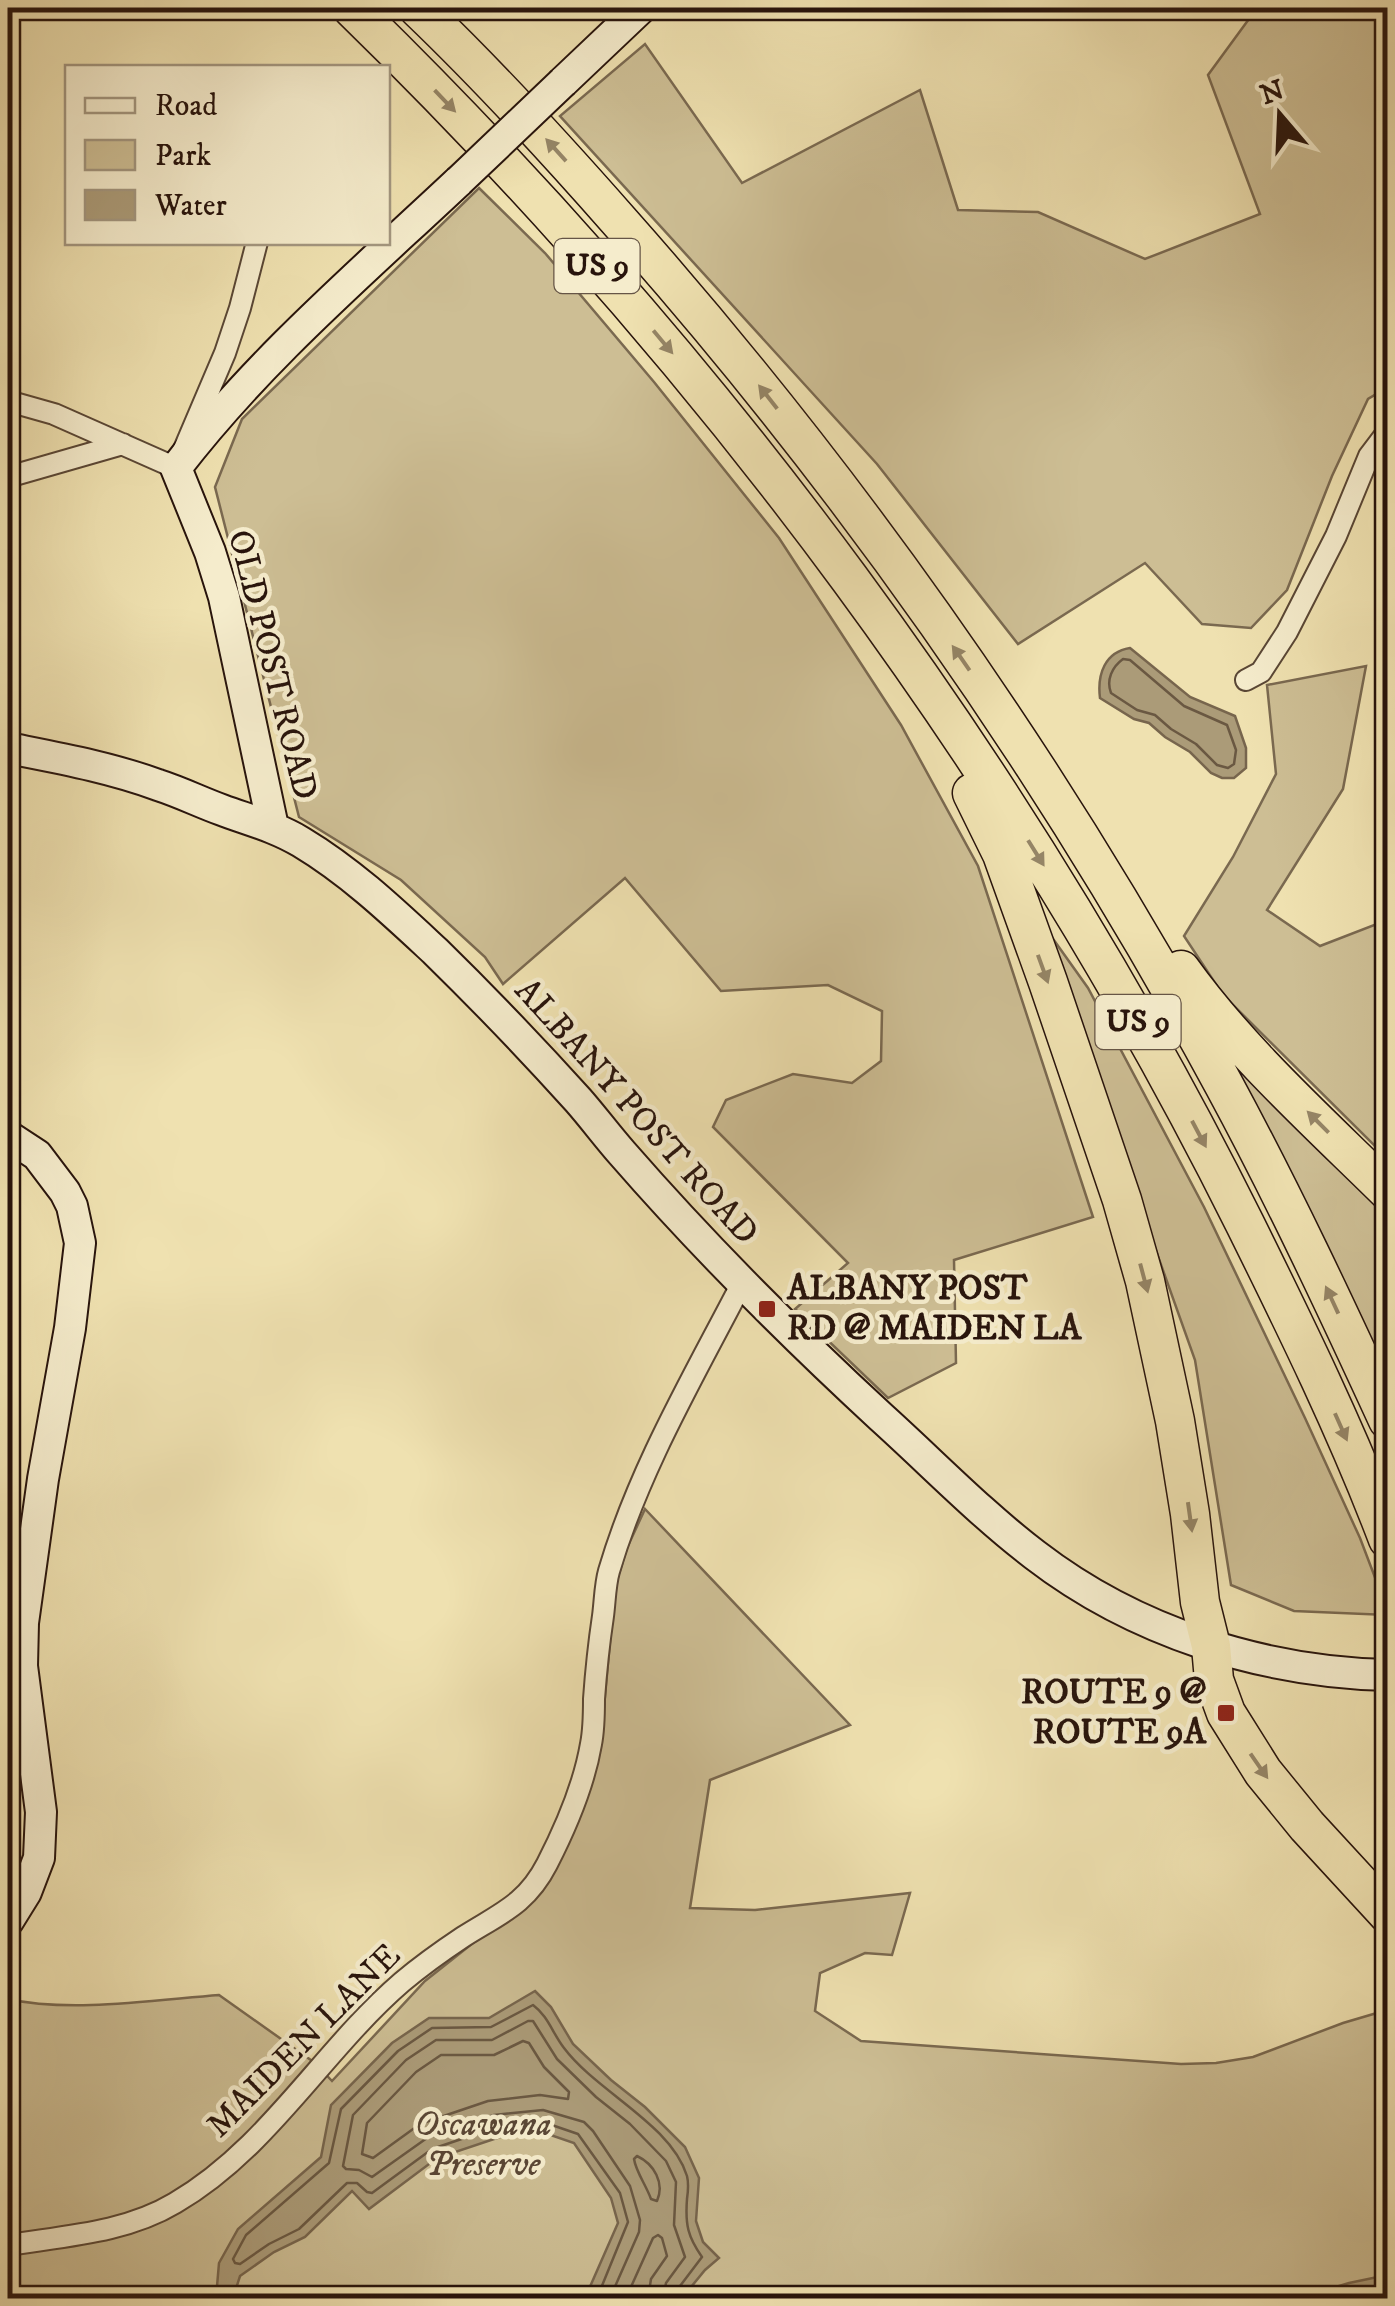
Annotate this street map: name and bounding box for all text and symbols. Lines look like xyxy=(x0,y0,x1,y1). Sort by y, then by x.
legend xyxy=(65,65,390,245)
north arrow xyxy=(1230,65,1330,165)
text: N xyxy=(1256,72,1289,113)
text: Road xyxy=(155,88,217,125)
one-way arrow xyxy=(433,89,457,113)
text: Park xyxy=(155,138,211,175)
one-way arrow xyxy=(545,139,568,163)
text: Water xyxy=(154,188,227,225)
road number: US 9 xyxy=(554,239,640,293)
one-way arrow xyxy=(652,329,674,354)
one-way arrow xyxy=(758,384,779,410)
street label: OLD POST ROAD xyxy=(217,525,327,805)
one-way arrow xyxy=(952,645,971,671)
one-way arrow xyxy=(1027,839,1044,867)
one-way arrow xyxy=(1037,955,1052,985)
street label: ALBANY POST ROAD xyxy=(505,969,767,1255)
road number: US 9 xyxy=(1096,995,1180,1049)
one-way arrow xyxy=(1307,1111,1331,1135)
one-way arrow xyxy=(1190,1120,1207,1149)
one-way arrow xyxy=(1137,1263,1153,1294)
place label: ALBANY POST RD @ MAIDEN LA xyxy=(786,1267,1083,1351)
one-way arrow xyxy=(1323,1285,1340,1314)
marker: ALBANY POST RD @ MAIDEN LA xyxy=(756,1298,778,1320)
one-way arrow xyxy=(1333,1412,1349,1442)
one-way arrow xyxy=(1182,1502,1198,1534)
place label: ROUTE 9 @ ROUTE 9A xyxy=(1021,1671,1208,1755)
marker: ROUTE 9 @ ROUTE 9A xyxy=(1215,1702,1237,1724)
one-way arrow xyxy=(1249,1753,1268,1780)
street label: MAIDEN LANE xyxy=(198,1935,410,2147)
park label: Oscawana Preserve xyxy=(414,2103,552,2187)

